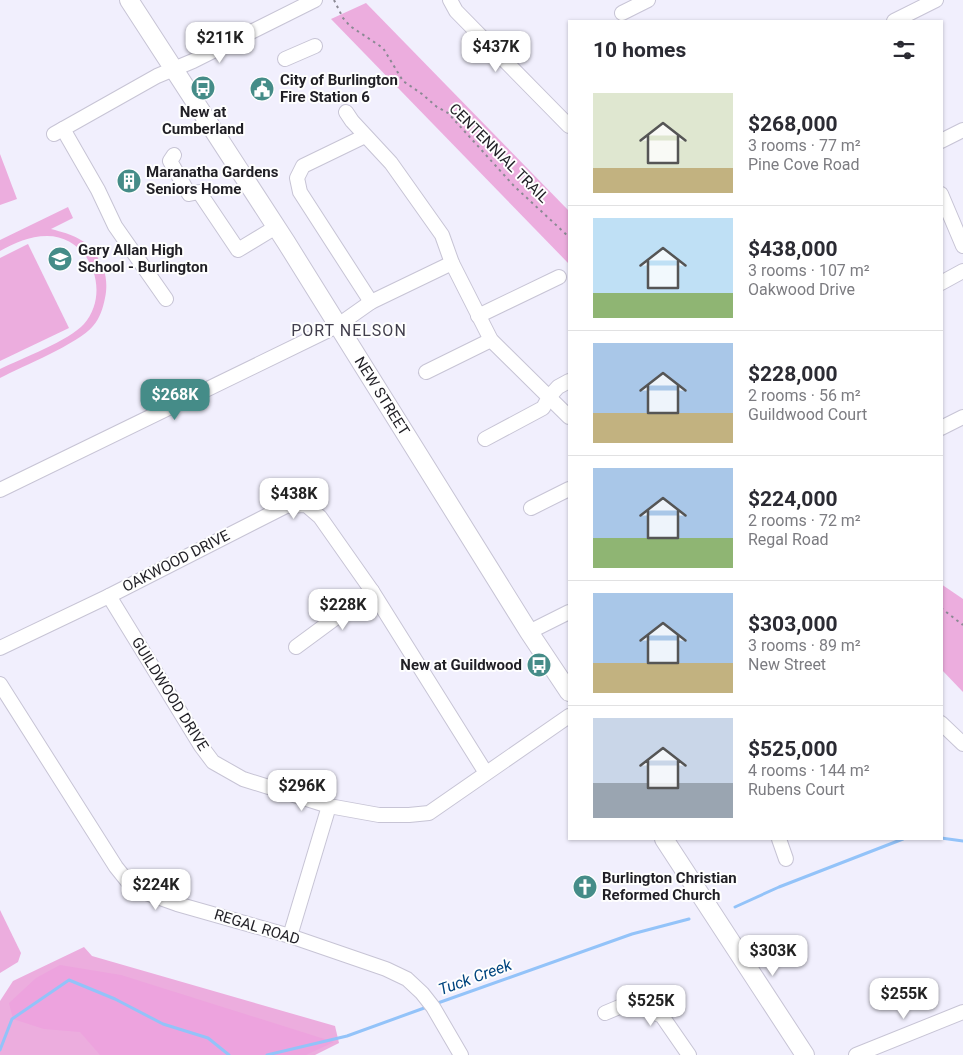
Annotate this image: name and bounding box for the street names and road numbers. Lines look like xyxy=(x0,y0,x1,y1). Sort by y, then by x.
street label: CENTENNIAL TRAIL xyxy=(446,100,552,206)
street label: NEW STREET xyxy=(351,353,413,439)
street label: OAKWOOD DRIVE xyxy=(119,526,233,596)
street label: GUILDWOOD DRIVE xyxy=(128,634,213,755)
street label: REGAL ROAD xyxy=(212,905,302,949)

